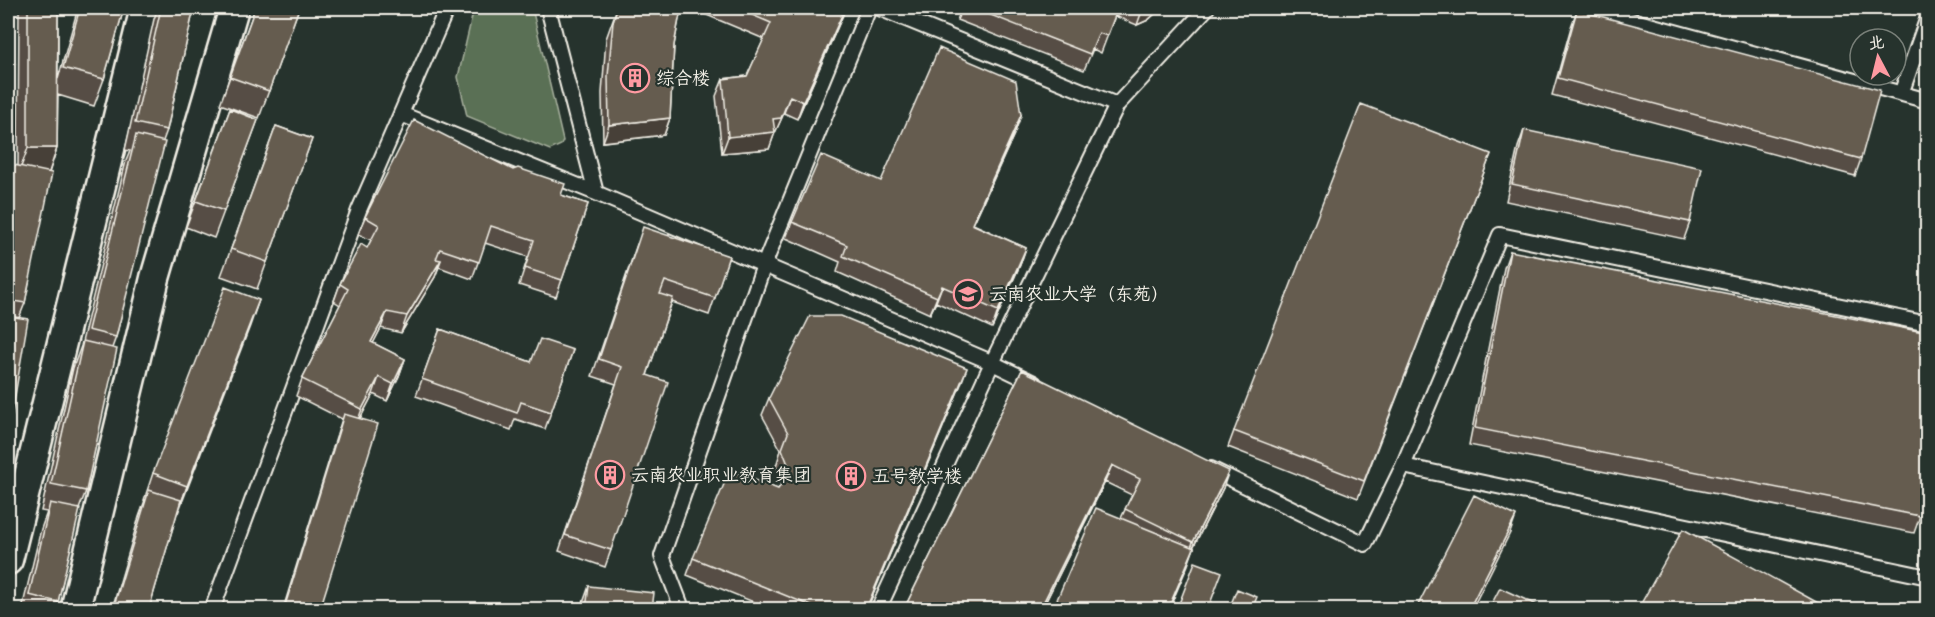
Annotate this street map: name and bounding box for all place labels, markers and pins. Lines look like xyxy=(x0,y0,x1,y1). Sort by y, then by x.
building icon: 综合楼 xyxy=(619,62,651,94)
place label: 综合楼 xyxy=(656,67,710,90)
school or university icon: 云南农业大学（东苑） xyxy=(952,278,984,310)
place label: 云南农业大学（东苑） xyxy=(989,283,1169,306)
building icon: 云南农业职业教育集团 xyxy=(594,459,626,491)
building icon: 五号教学楼 xyxy=(835,460,867,492)
place label: 云南农业职业教育集团 xyxy=(631,464,811,487)
place label: 五号教学楼 xyxy=(872,465,962,488)

